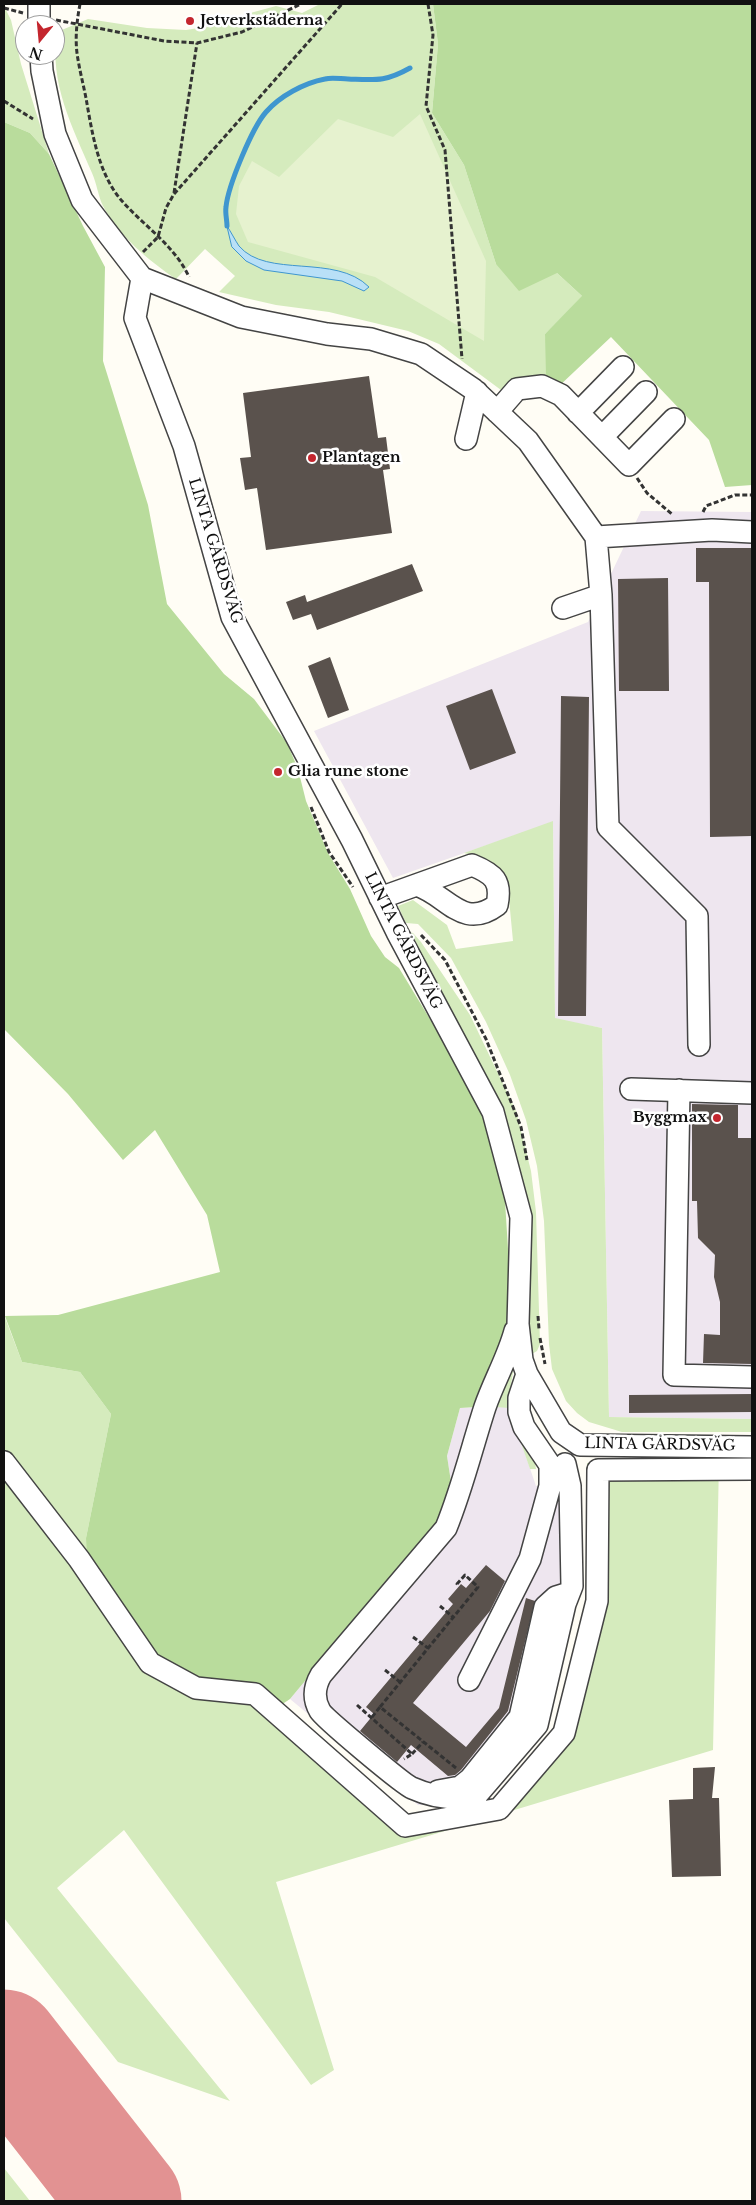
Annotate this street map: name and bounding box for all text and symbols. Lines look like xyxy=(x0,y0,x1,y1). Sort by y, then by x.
place label: Jetverkstäderna xyxy=(200,12,323,30)
north arrow xyxy=(15,15,65,65)
marker: Jetverkstäderna xyxy=(184,15,196,27)
text: N xyxy=(27,43,45,64)
place label: Plantagen xyxy=(322,449,401,467)
marker: Plantagen xyxy=(306,452,318,464)
street label: LINTA GÅRDSVÄG xyxy=(184,476,246,626)
place label: Glia rune stone xyxy=(288,763,409,781)
marker: Glia rune stone xyxy=(272,766,284,778)
street label: LINTA GÅRDSVÄG xyxy=(361,869,445,1013)
place label: Byggmax xyxy=(633,1109,707,1127)
marker: Byggmax xyxy=(711,1112,723,1124)
street label: LINTA GÅRDSVÄG xyxy=(584,1435,736,1455)

